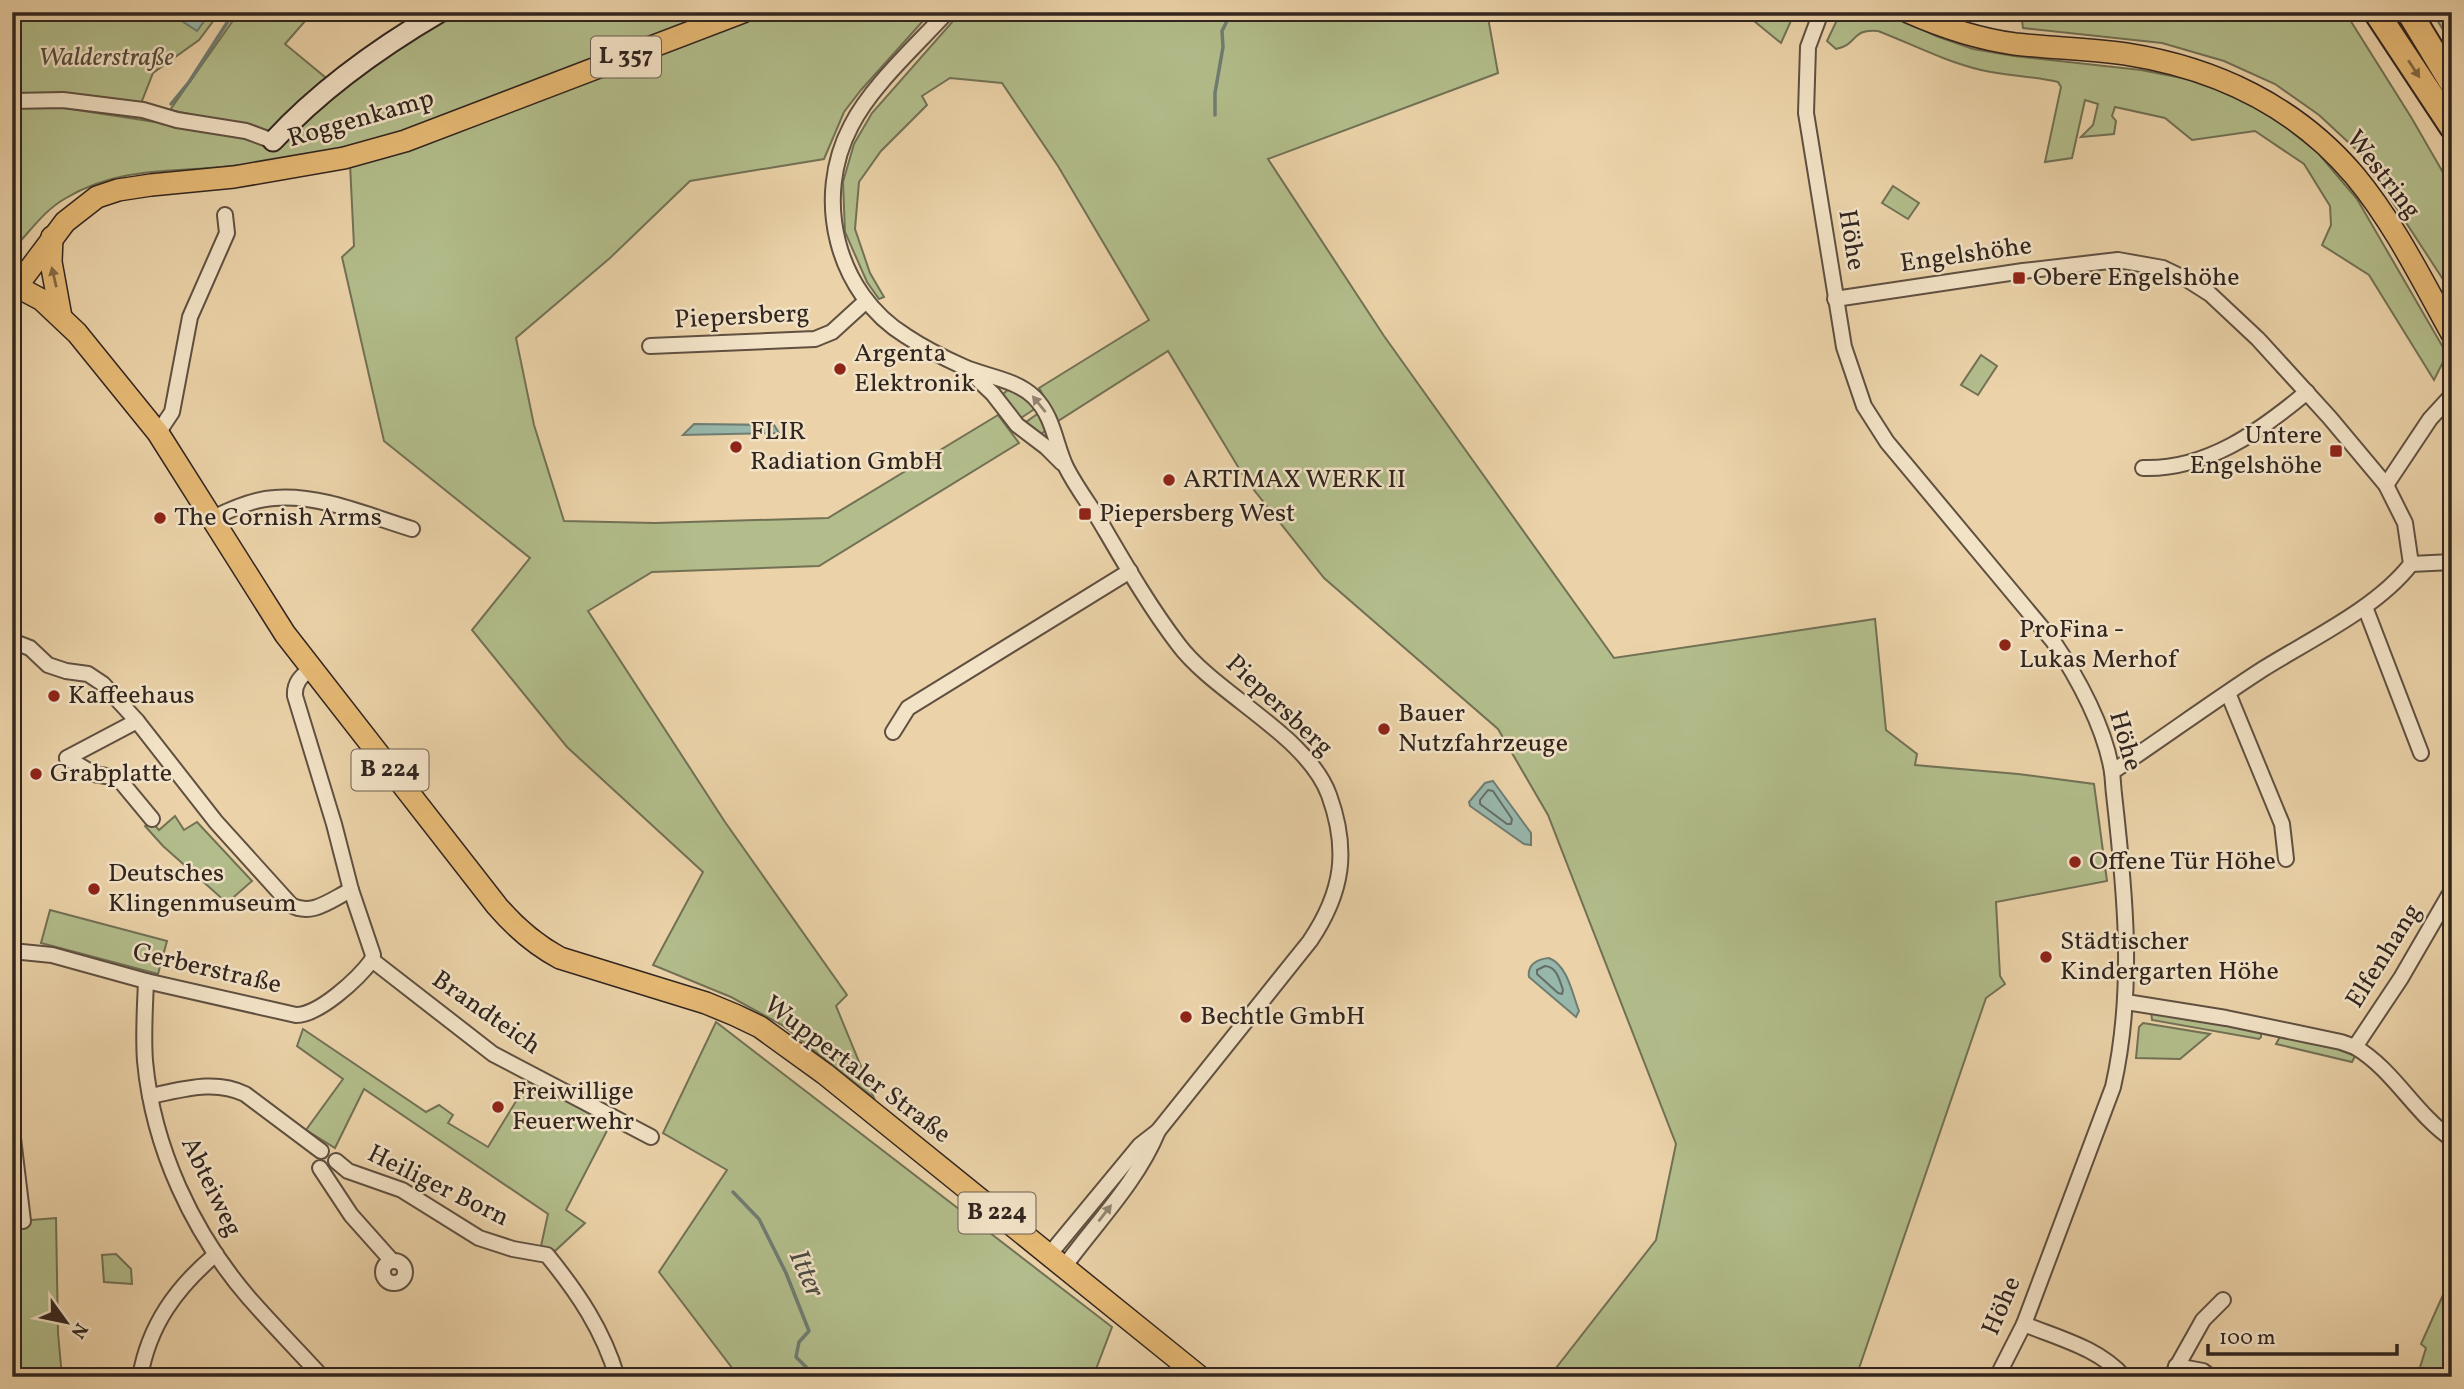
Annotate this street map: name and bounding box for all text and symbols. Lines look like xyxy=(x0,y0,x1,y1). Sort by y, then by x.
road number: L 357 xyxy=(591,36,661,78)
park label: Walderstraße xyxy=(38,40,174,76)
one-way arrow xyxy=(2407,60,2420,79)
street label: Roggenkamp xyxy=(284,81,438,157)
street label: Westring xyxy=(2337,123,2429,227)
street label: Höhe xyxy=(1828,207,1874,273)
street label: Engelshöhe xyxy=(1898,228,2034,282)
place label: Obere Engelshöhe xyxy=(2033,260,2240,296)
one-way arrow xyxy=(48,266,59,288)
marker: Obere Engelshöhe xyxy=(2011,270,2027,286)
street label: Piepersberg xyxy=(674,295,810,339)
place label: Argenta Elektronik xyxy=(854,336,975,402)
marker: Argenta Elektronik xyxy=(832,361,848,377)
one-way arrow xyxy=(1032,396,1047,414)
place label: FLIR Radiation GmbH xyxy=(750,414,943,480)
place label: Untere Engelshöhe xyxy=(2189,418,2322,484)
marker: FLIR Radiation GmbH xyxy=(728,439,744,455)
marker: Untere Engelshöhe xyxy=(2328,443,2344,459)
place label: ARTIMAX WERK II xyxy=(1183,462,1406,498)
marker: ARTIMAX WERK II xyxy=(1161,472,1177,488)
place label: Piepersberg West xyxy=(1099,496,1295,532)
place label: The Cornish Arms xyxy=(174,500,382,536)
marker: Piepersberg West xyxy=(1077,506,1093,522)
marker: The Cornish Arms xyxy=(152,510,168,526)
place label: ProFina - Lukas Merhof xyxy=(2019,612,2179,678)
marker: ProFina - Lukas Merhof xyxy=(1997,637,2013,653)
street label: Piepersberg xyxy=(1217,647,1341,765)
place label: Kaffeehaus xyxy=(68,678,195,714)
marker: Kaffeehaus xyxy=(46,688,62,704)
place label: Bauer Nutzfahrzeuge xyxy=(1398,696,1568,762)
street label: Höhe xyxy=(2099,707,2151,775)
marker: Bauer Nutzfahrzeuge xyxy=(1376,721,1392,737)
road number: B 224 xyxy=(352,750,428,790)
place label: Grabplatte xyxy=(50,756,172,792)
marker: Grabplatte xyxy=(28,766,44,782)
place label: Offene Tür Höhe xyxy=(2089,844,2276,880)
marker: Offene Tür Höhe xyxy=(2067,854,2083,870)
place label: Deutsches Klingenmuseum xyxy=(108,856,297,922)
marker: Deutsches Klingenmuseum xyxy=(86,881,102,897)
street label: Elfenhang xyxy=(2338,897,2430,1015)
place label: Städtischer Kindergarten Höhe xyxy=(2060,924,2279,990)
street label: Gerberstraße xyxy=(129,934,285,1004)
marker: Städtischer Kindergarten Höhe xyxy=(2038,949,2054,965)
street label: Brandteich xyxy=(424,962,548,1064)
street label: Wuppertaler Straße xyxy=(756,988,958,1152)
place label: Bechtle GmbH xyxy=(1200,999,1365,1035)
marker: Bechtle GmbH xyxy=(1178,1009,1194,1025)
place label: Freiwillige Feuerwehr xyxy=(512,1074,634,1140)
marker: Freiwillige Feuerwehr xyxy=(490,1099,506,1115)
street label: Abteiweg xyxy=(171,1131,251,1243)
street label: Heiliger Born xyxy=(361,1136,515,1236)
road number: B 224 xyxy=(958,1192,1036,1233)
one-way arrow xyxy=(1098,1204,1112,1222)
water label: Itter xyxy=(778,1244,834,1305)
street label: Höhe xyxy=(1974,1271,2030,1341)
north arrow xyxy=(32,1288,102,1358)
scale bar xyxy=(2208,1312,2398,1356)
text: N xyxy=(64,1317,93,1343)
text: 100 m xyxy=(2219,1324,2276,1353)

